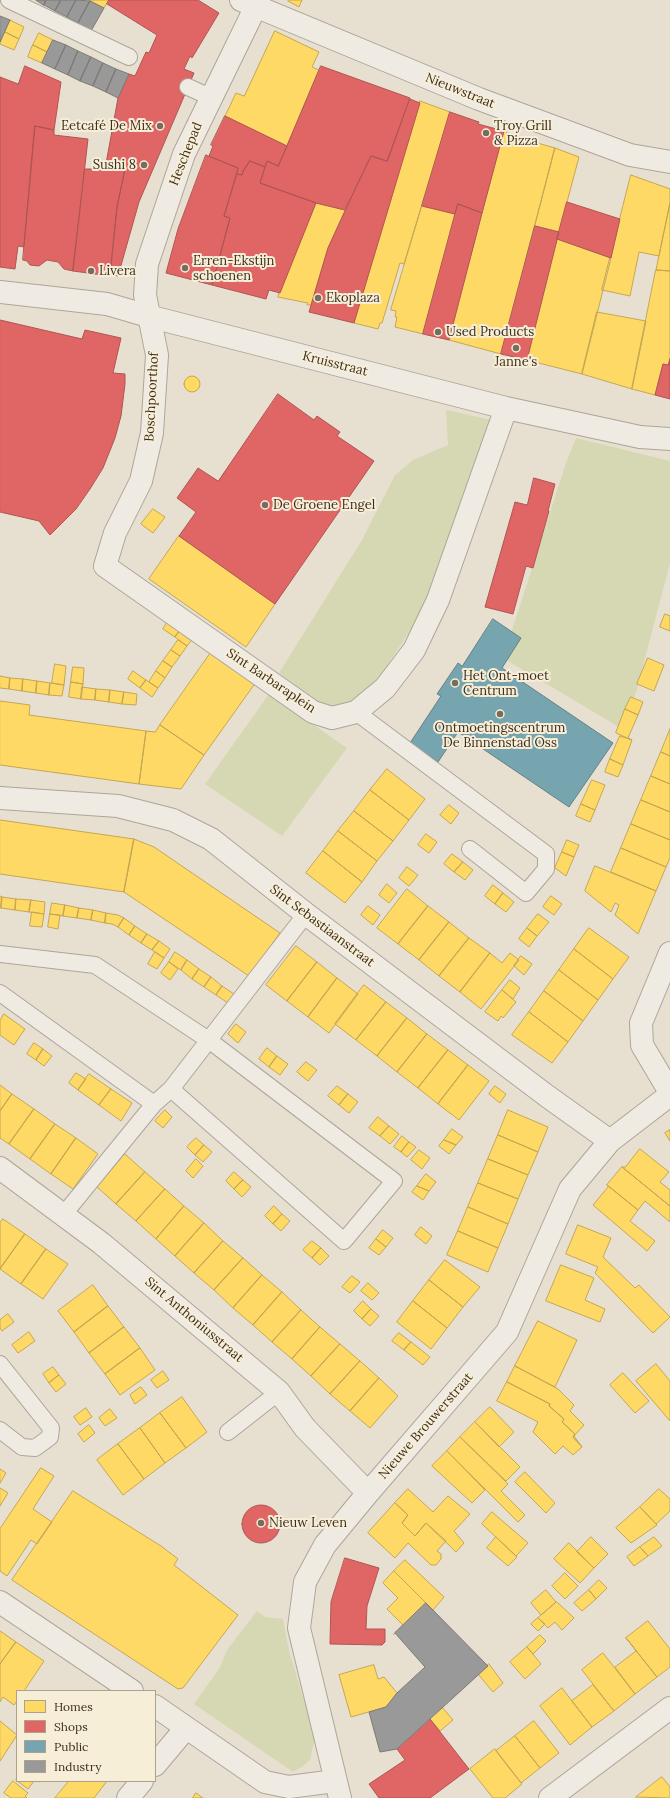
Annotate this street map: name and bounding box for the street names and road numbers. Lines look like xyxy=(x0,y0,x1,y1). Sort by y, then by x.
street label: Nieuwstraat xyxy=(423,70,497,112)
street label: Heschepad xyxy=(166,120,206,188)
street label: Kruisstraat xyxy=(301,348,369,380)
street label: Boschpoorthof xyxy=(142,352,162,442)
street label: Sint Barbaraplein xyxy=(224,645,318,717)
street label: Sint Sebastiaanstraat xyxy=(267,882,377,970)
street label: Sint Anthoniusstraat xyxy=(142,1274,246,1366)
street label: Nieuwe Brouwerstraat xyxy=(376,1370,476,1482)

